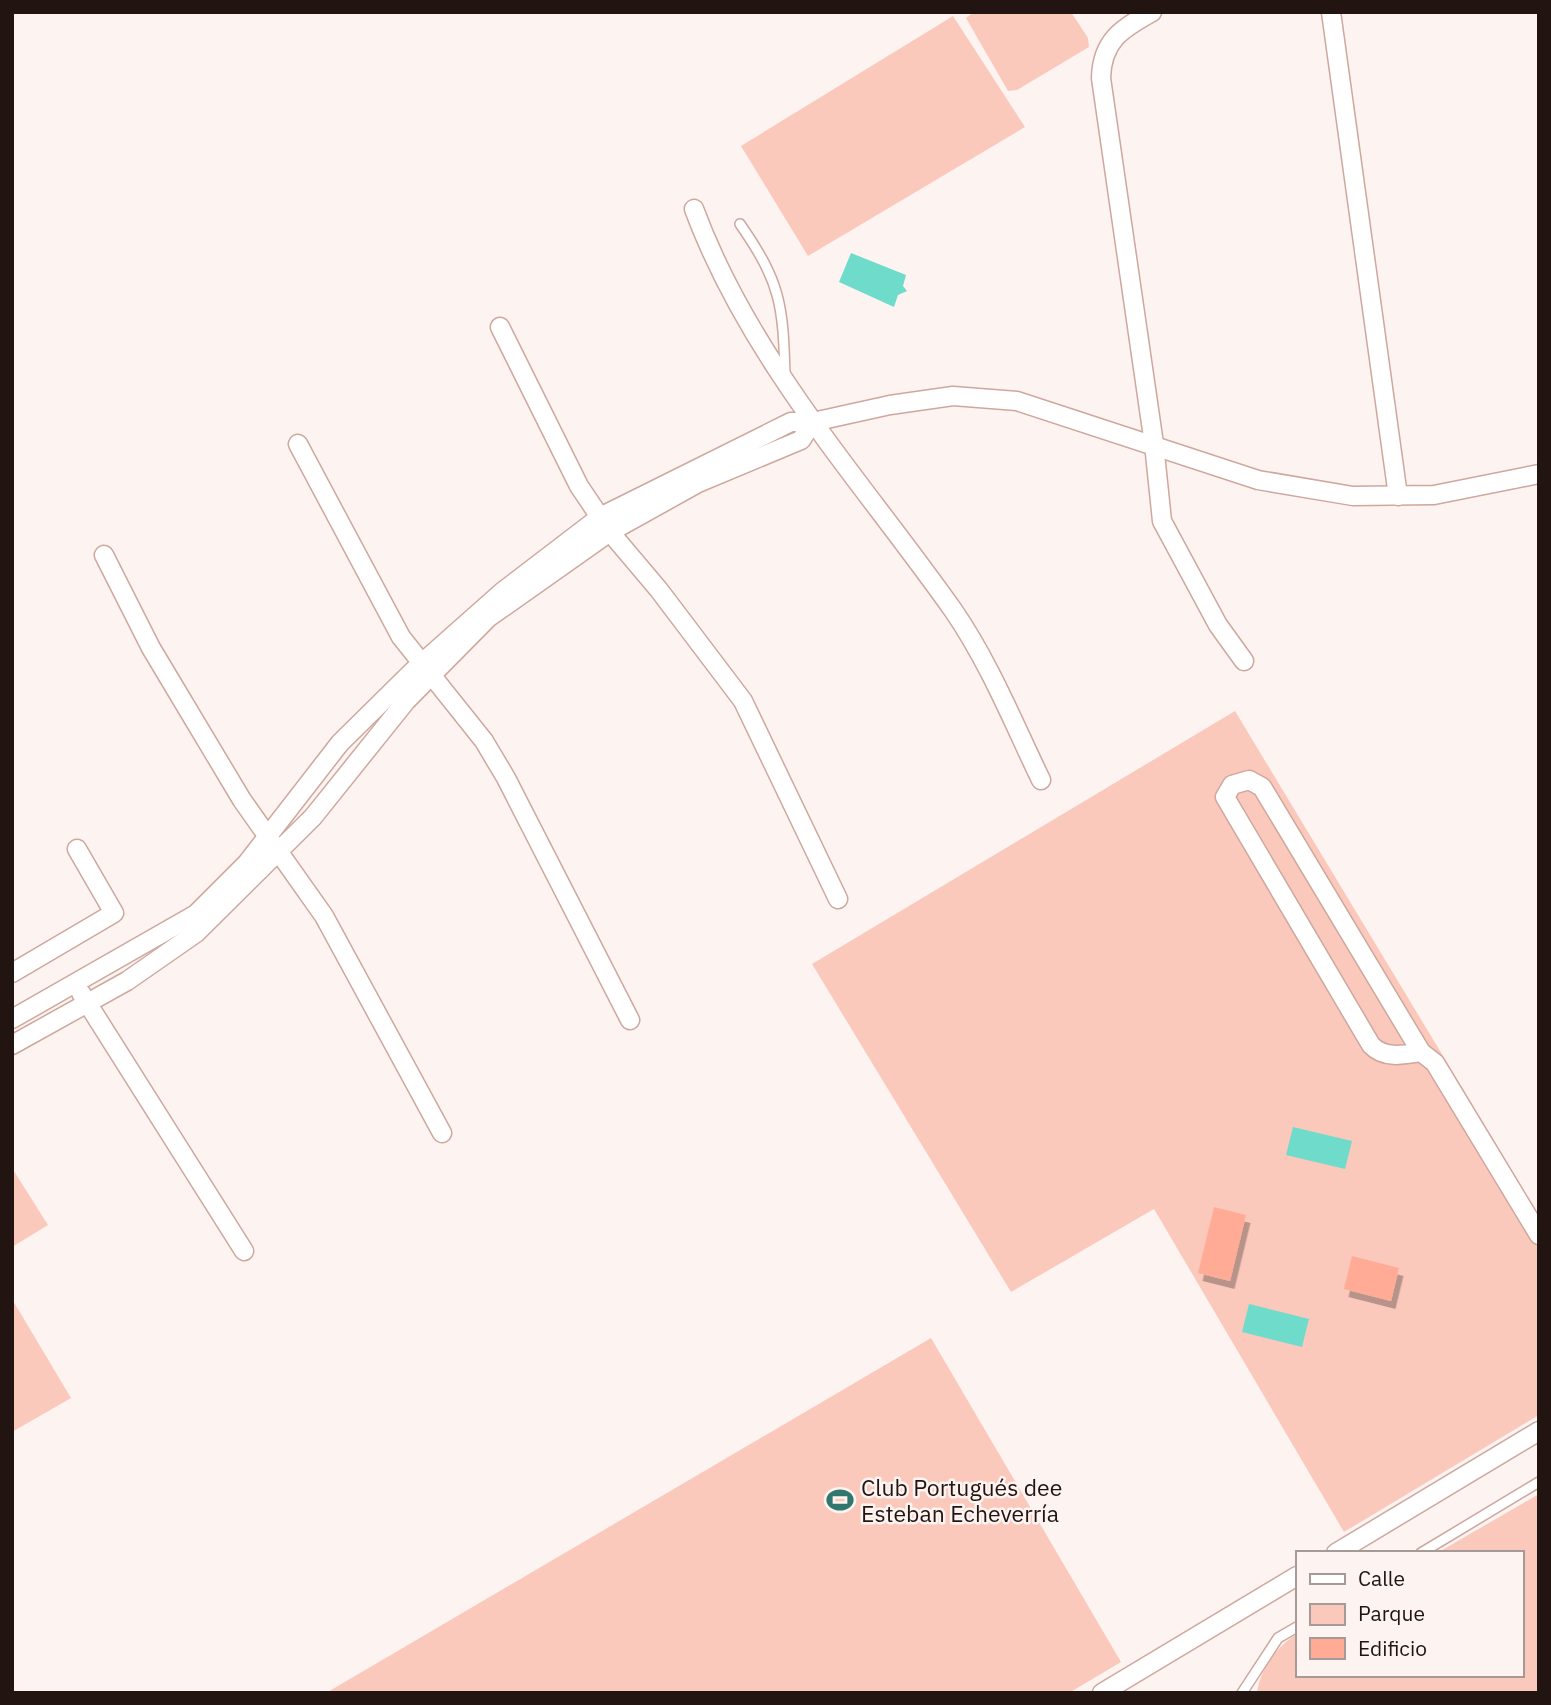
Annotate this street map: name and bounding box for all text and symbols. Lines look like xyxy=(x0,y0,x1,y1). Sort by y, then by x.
place label: Club Portugués dee Esteban Echeverría xyxy=(861,1472,1062,1528)
sports icon: Club Portugués dee Esteban Echeverría xyxy=(825,1485,855,1515)
legend xyxy=(1296,1551,1523,1677)
text: Calle xyxy=(1358,1564,1405,1592)
text: Parque xyxy=(1358,1599,1425,1627)
text: Edificio xyxy=(1358,1634,1427,1662)

